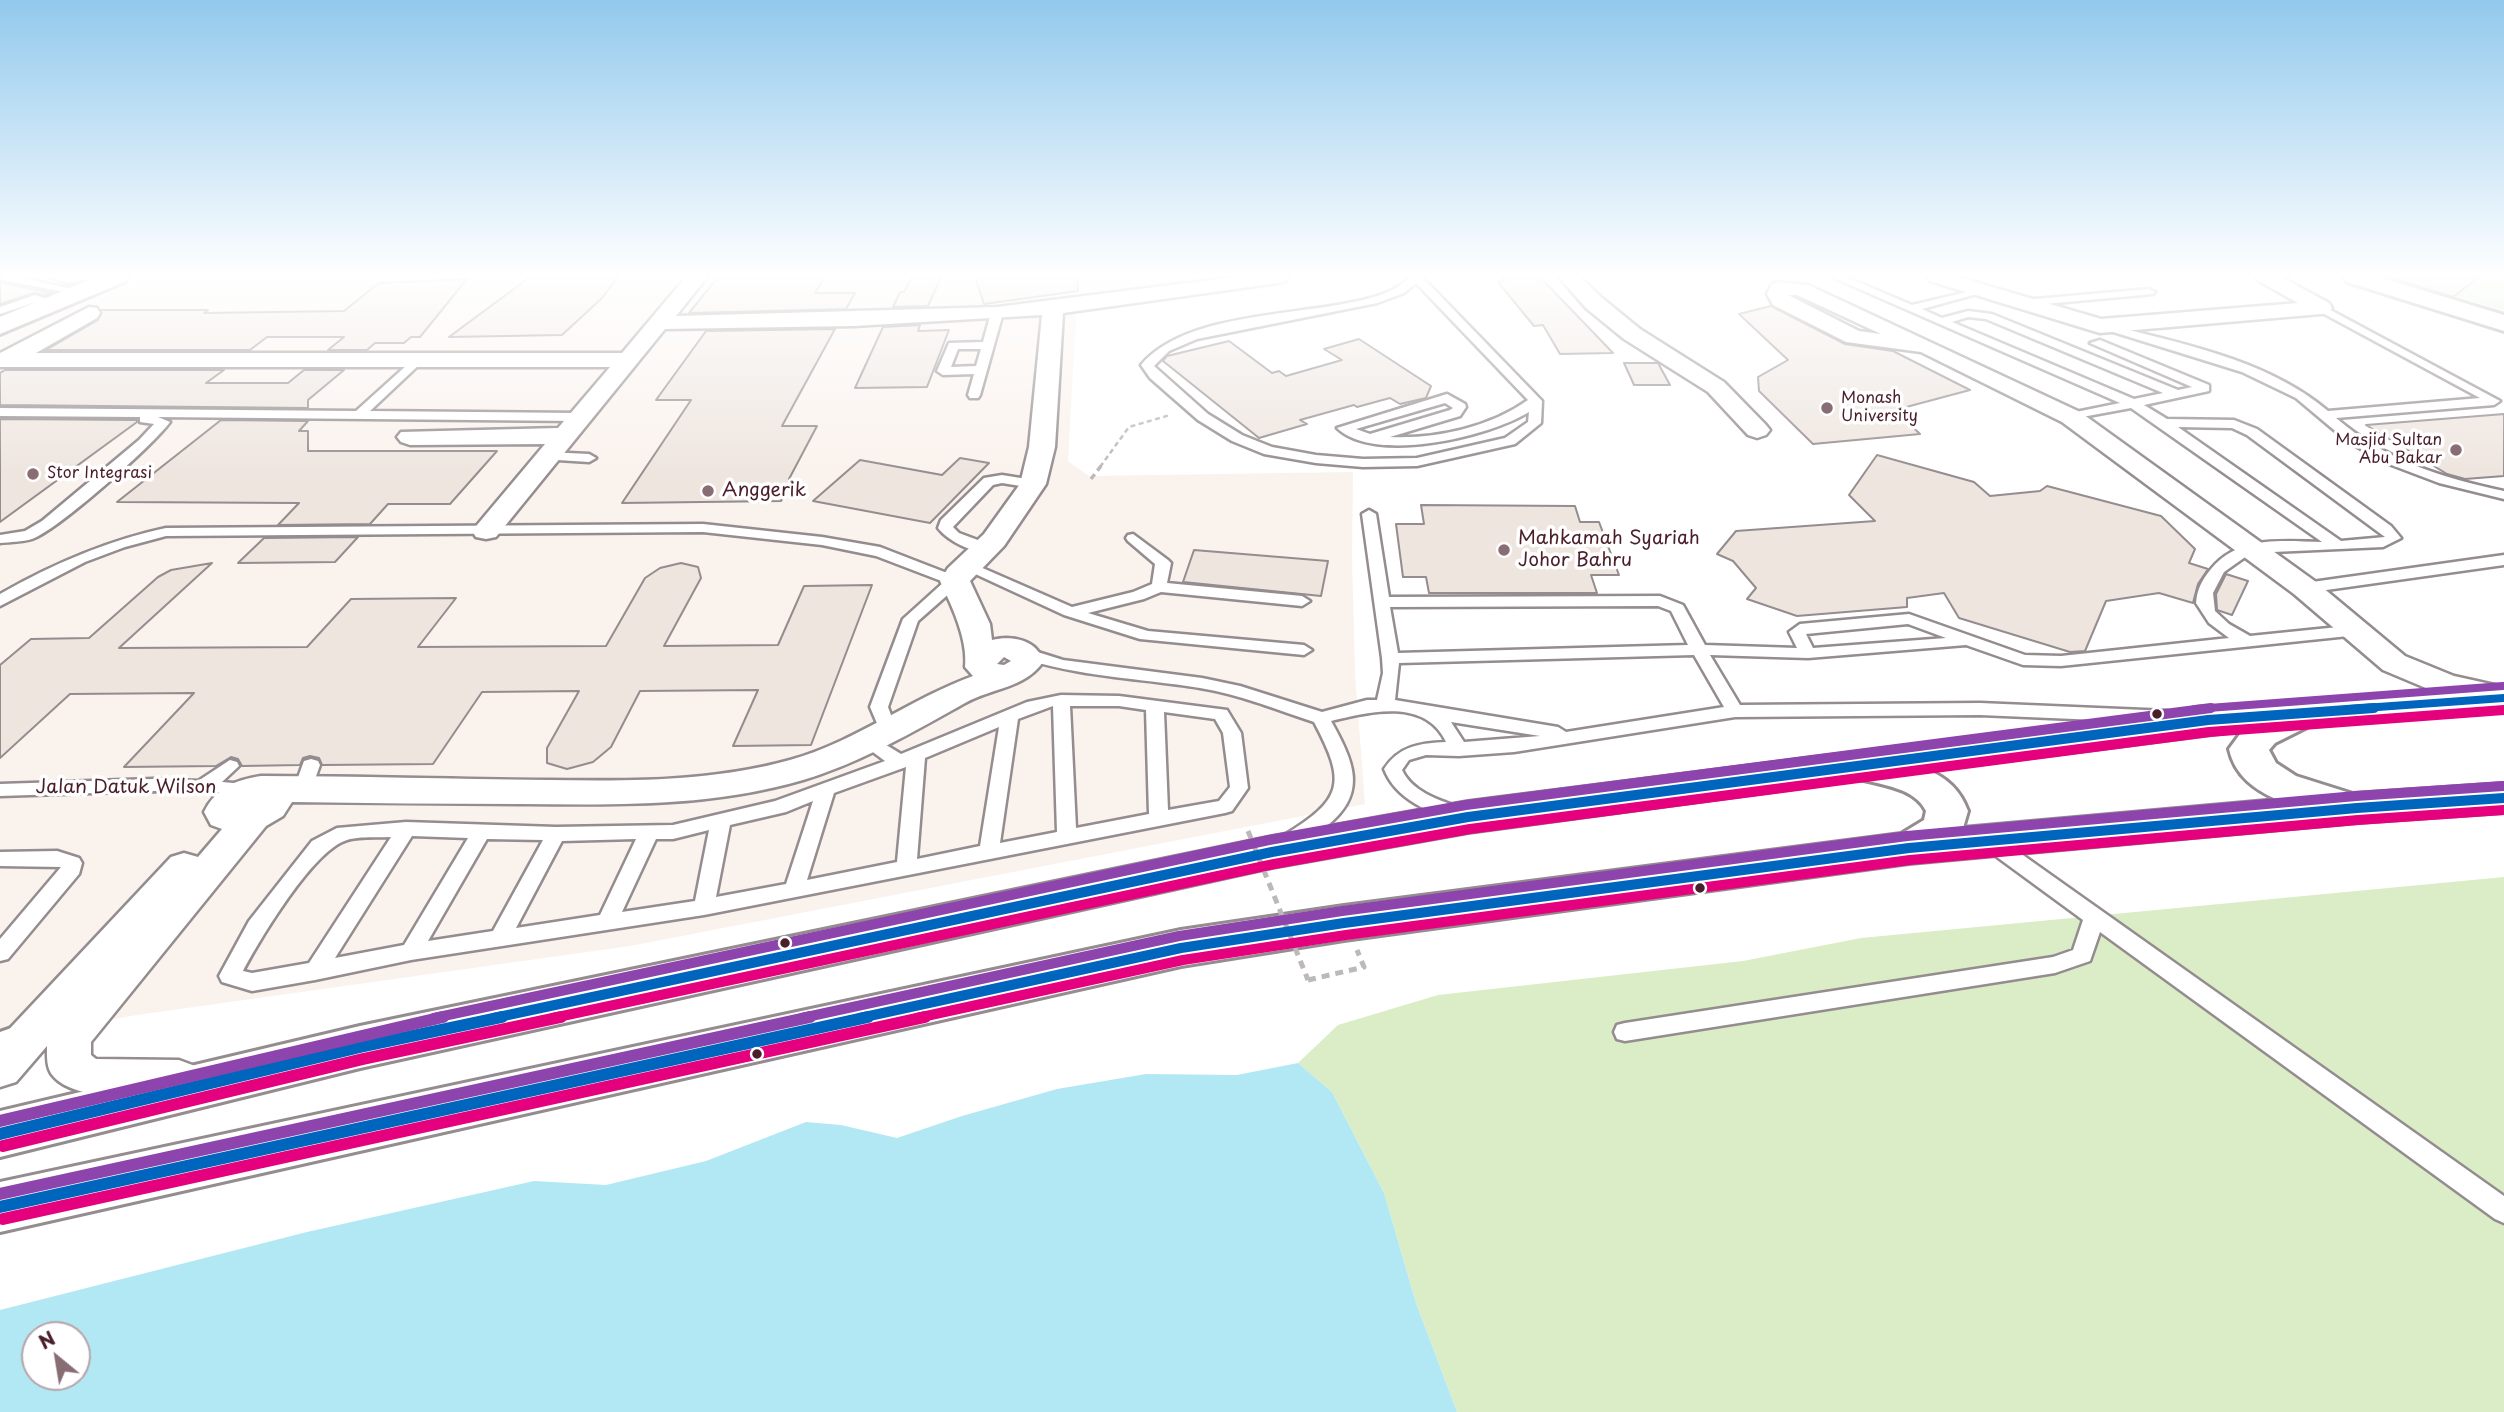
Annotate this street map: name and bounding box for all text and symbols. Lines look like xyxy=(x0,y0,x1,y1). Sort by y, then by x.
place label: Monash University xyxy=(1841,389,1918,427)
marker: Monash University xyxy=(1819,400,1835,416)
place label: Masjid Sultan Abu Bakar xyxy=(2335,431,2442,469)
marker: Masjid Sultan Abu Bakar xyxy=(2448,442,2464,458)
place label: Stor Integrasi xyxy=(47,464,152,484)
marker: Stor Integrasi xyxy=(25,466,41,482)
place label: Anggerik xyxy=(722,480,806,502)
marker: Anggerik xyxy=(700,483,716,499)
place label: Mahkamah Syariah Johor Bahru xyxy=(1518,528,1700,572)
marker: Mahkamah Syariah Johor Bahru xyxy=(1496,542,1512,558)
unlabelled marker xyxy=(2150,707,2164,721)
street label: Jalan Datuk Wilson xyxy=(35,777,217,799)
unlabelled marker xyxy=(1693,881,1707,895)
unlabelled marker xyxy=(778,936,792,950)
unlabelled marker xyxy=(750,1047,764,1061)
north arrow xyxy=(21,1321,91,1391)
text: N xyxy=(33,1324,60,1355)

